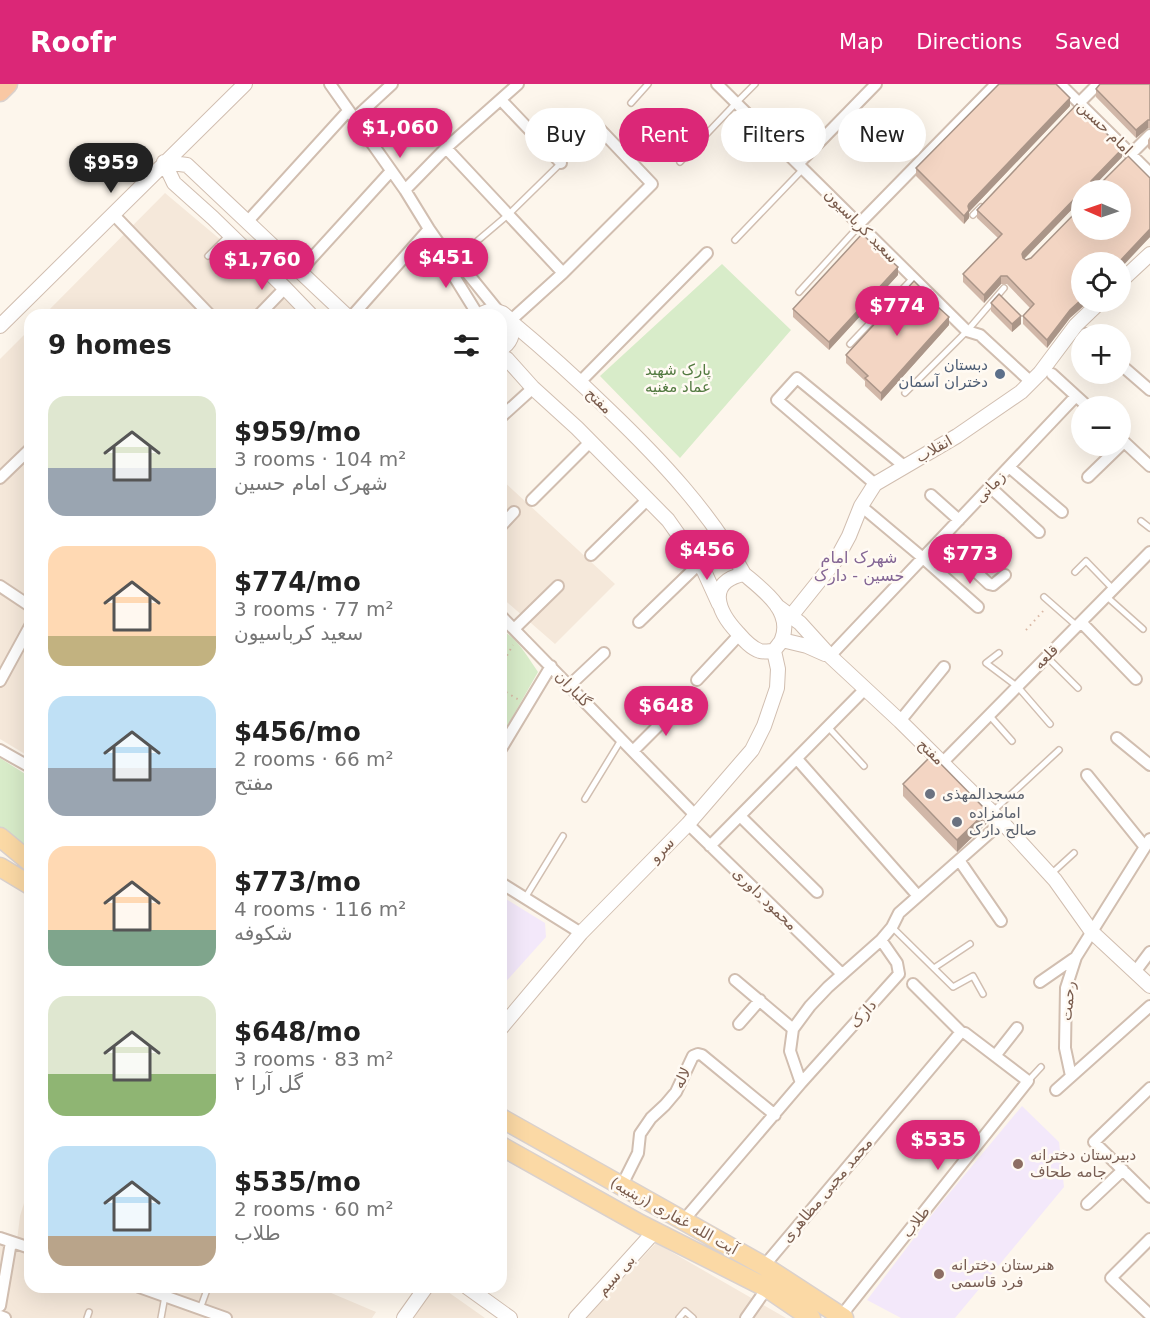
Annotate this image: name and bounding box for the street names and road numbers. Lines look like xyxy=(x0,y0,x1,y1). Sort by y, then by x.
street label: امام حسین xyxy=(1074,97,1136,159)
street label: سعید کرباسیون xyxy=(820,185,902,267)
street label: مفتح xyxy=(582,384,616,418)
street label: انقلاب xyxy=(913,431,955,467)
street label: زمانی xyxy=(971,468,1009,506)
street label: قلعه xyxy=(1030,641,1062,673)
street label: گلباران xyxy=(551,667,595,712)
street label: مفتح xyxy=(914,735,948,769)
street label: سرو xyxy=(645,834,678,867)
street label: محمود داوری xyxy=(729,864,801,934)
street label: رحمت xyxy=(1057,980,1079,1022)
street label: دارک xyxy=(846,996,880,1032)
street label: لاله xyxy=(669,1065,695,1091)
street label: محمد محبی مظاهری xyxy=(778,1134,876,1246)
street label: آیت الله غفاری (زینبیه) xyxy=(607,1173,742,1259)
street label: طلاب xyxy=(898,1203,934,1241)
street label: بی سیم xyxy=(593,1251,639,1299)

